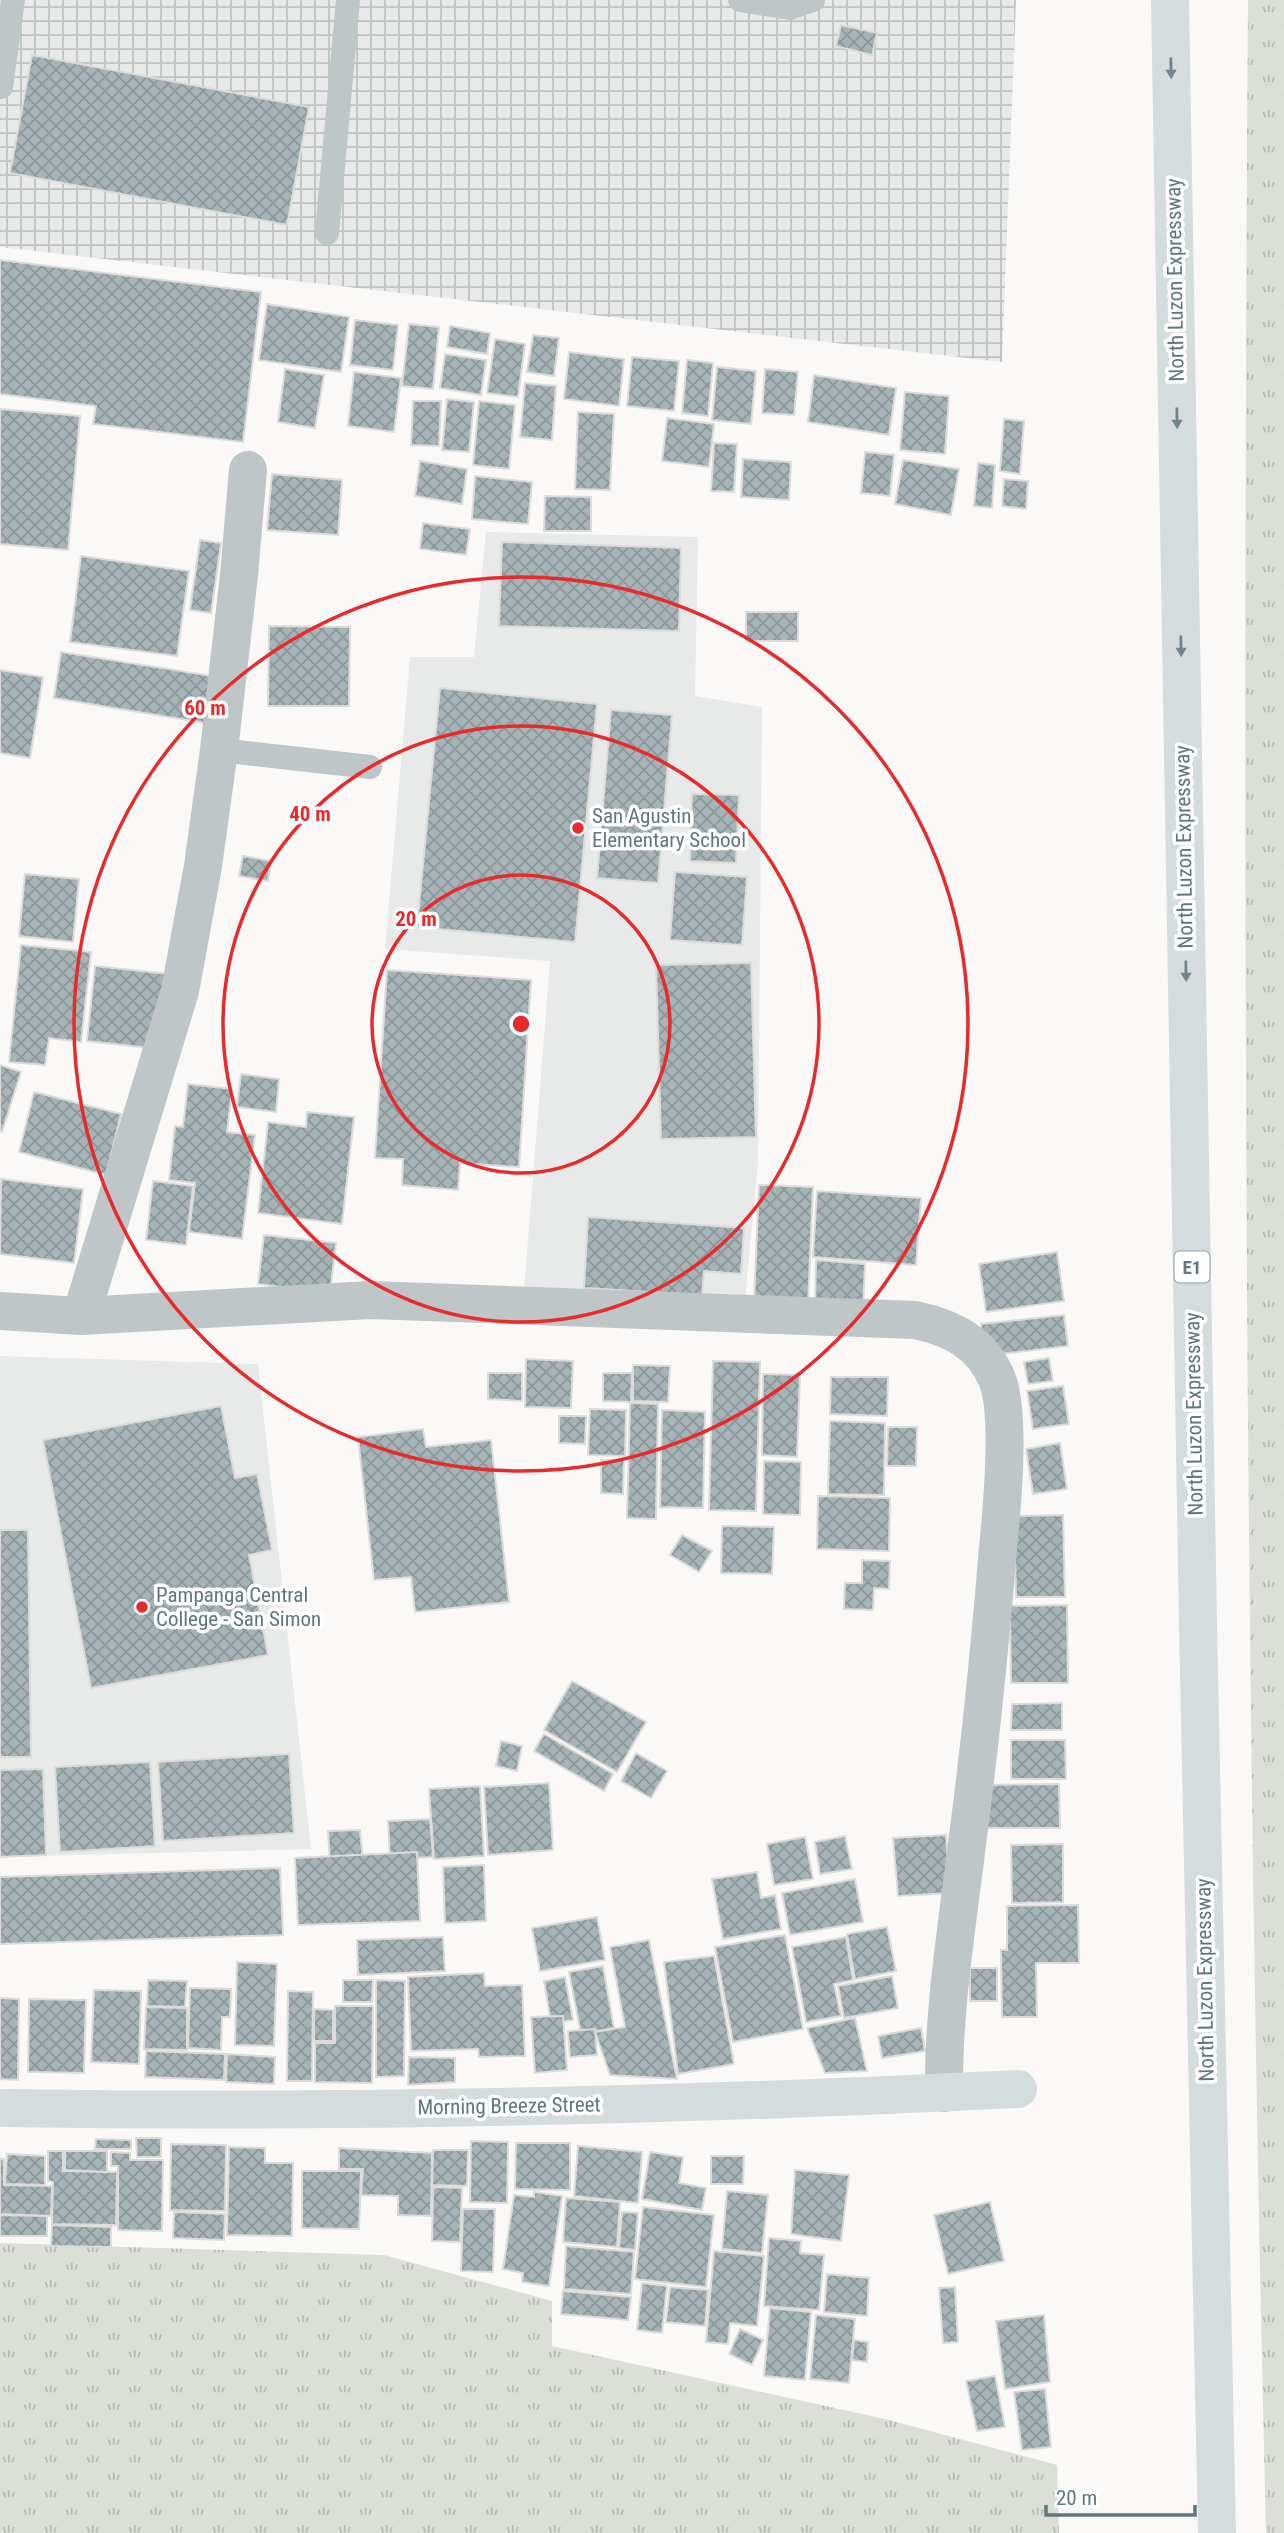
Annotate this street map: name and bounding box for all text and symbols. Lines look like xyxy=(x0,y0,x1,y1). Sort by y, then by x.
one-way arrow xyxy=(1165,57,1177,79)
street label: North Luzon Expressway xyxy=(1161,178,1189,382)
one-way arrow xyxy=(1171,407,1183,429)
one-way arrow xyxy=(1175,635,1187,657)
text: 60 m xyxy=(184,696,226,720)
street label: North Luzon Expressway xyxy=(1170,745,1198,949)
text: 40 m xyxy=(289,802,331,826)
place label: San Agustin Elementary School xyxy=(592,804,746,852)
marker: San Agustin Elementary School xyxy=(570,820,586,836)
text: 20 m xyxy=(395,907,437,931)
one-way arrow xyxy=(1181,960,1192,982)
centre of rings xyxy=(509,1012,533,1036)
road number: E1 xyxy=(1174,1252,1210,1282)
street label: North Luzon Expressway xyxy=(1180,1312,1208,1516)
place label: Pampanga Central College - San Simon xyxy=(156,1583,321,1631)
marker: Pampanga Central College - San Simon xyxy=(134,1599,150,1615)
street label: North Luzon Expressway xyxy=(1191,1878,1219,2082)
street label: Morning Breeze Street xyxy=(417,2092,601,2120)
scale bar xyxy=(1046,2474,1195,2518)
text: 20 m xyxy=(1056,2486,1097,2510)

